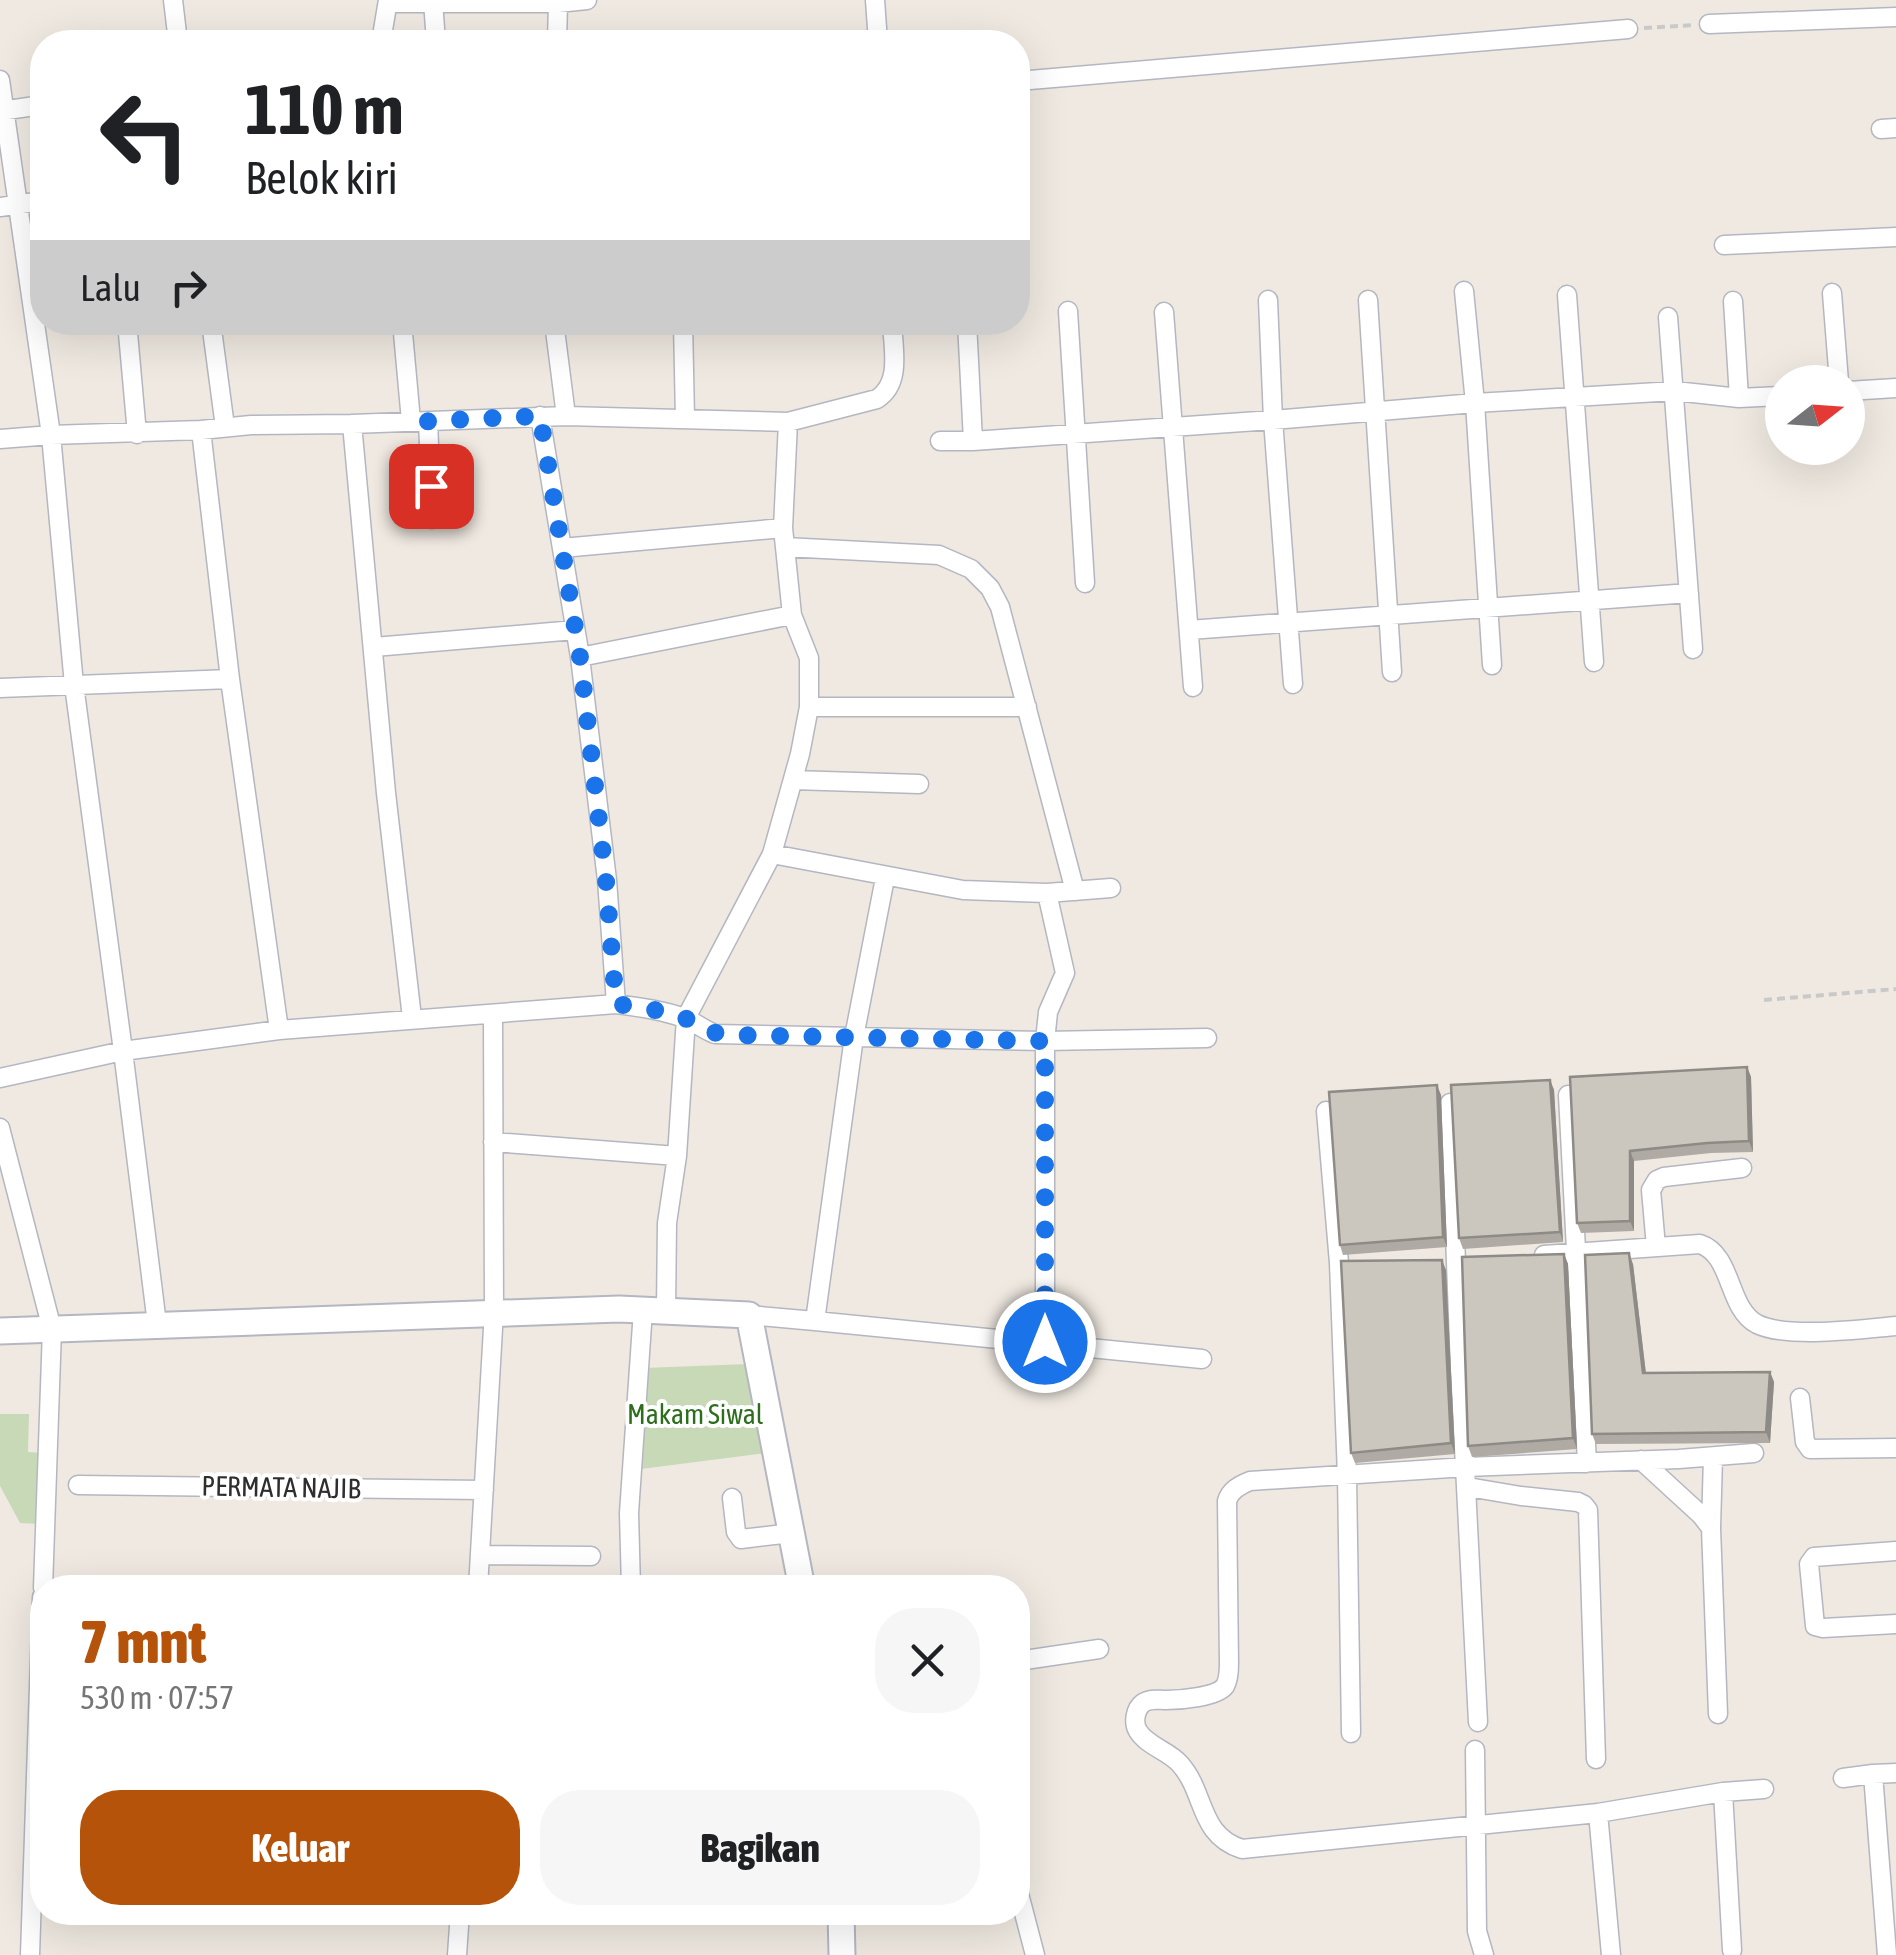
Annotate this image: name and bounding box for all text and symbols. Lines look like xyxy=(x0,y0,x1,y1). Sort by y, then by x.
text: 110 m xyxy=(245,69,404,149)
icon: left xyxy=(80,70,210,200)
text: Belok kiri xyxy=(245,152,398,204)
icon: right xyxy=(161,260,216,315)
text: Lalu xyxy=(80,266,141,309)
north arrow xyxy=(1765,365,1865,465)
map controls xyxy=(1765,365,1865,465)
pin xyxy=(389,444,474,529)
icon: arrive xyxy=(404,459,459,514)
position arrow xyxy=(993,1290,1097,1394)
park label: Makam Siwal xyxy=(627,1398,764,1430)
street label: PERMATA NAJIB xyxy=(201,1470,361,1504)
text: 7 mnt xyxy=(80,1607,206,1676)
button: close xyxy=(875,1608,980,1713)
text: 530 m · 07:57 xyxy=(80,1679,234,1716)
button: Keluar xyxy=(80,1790,520,1905)
button: Bagikan xyxy=(540,1790,980,1905)

